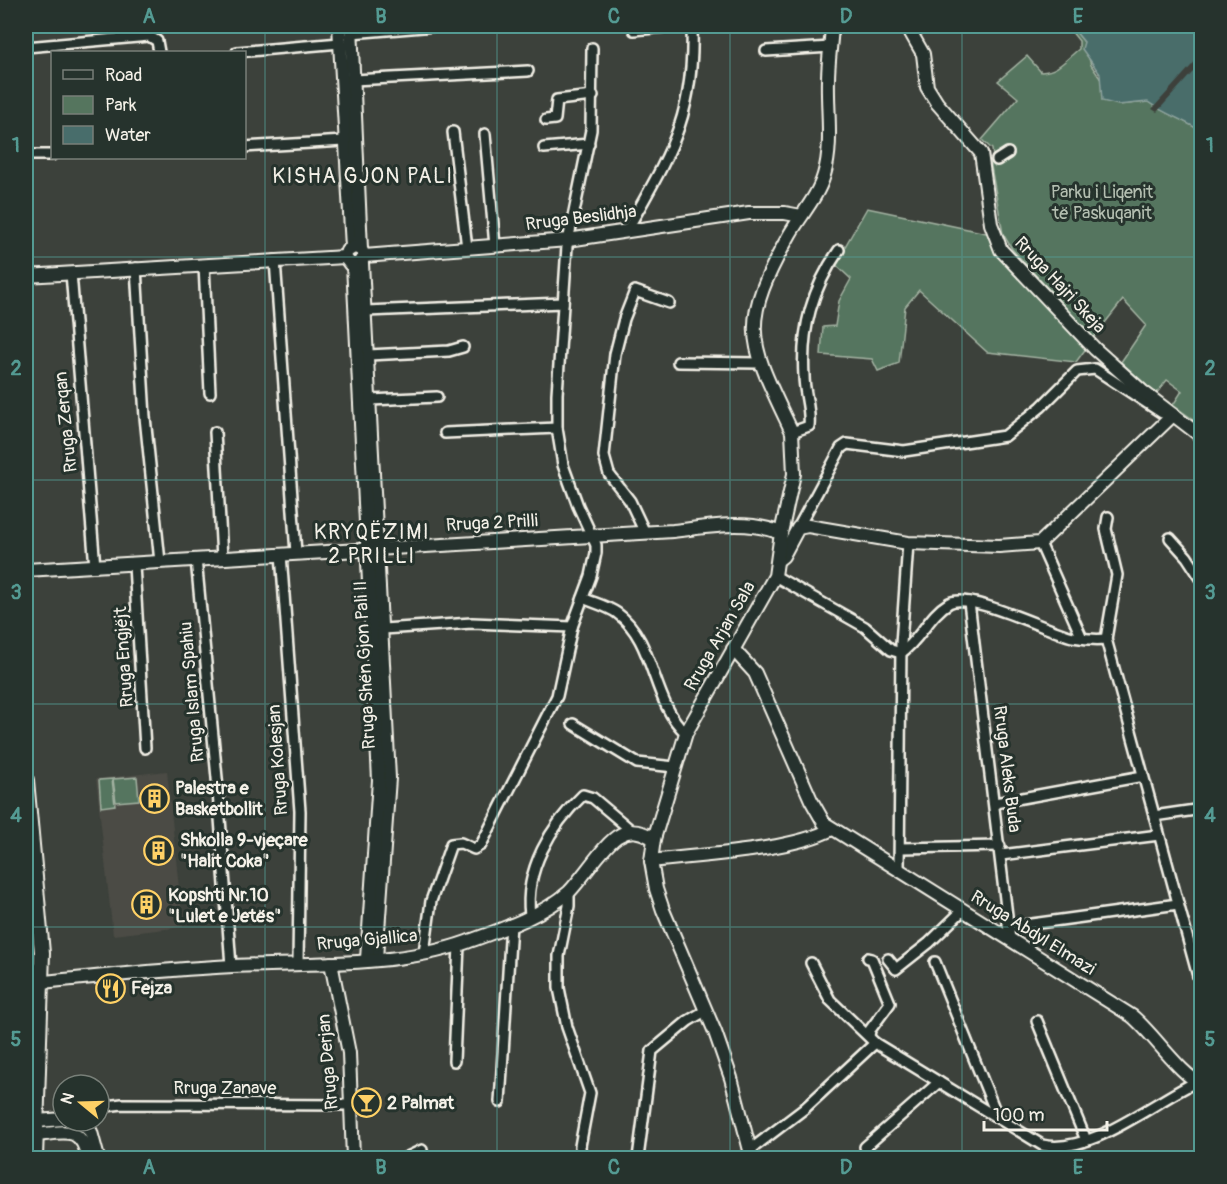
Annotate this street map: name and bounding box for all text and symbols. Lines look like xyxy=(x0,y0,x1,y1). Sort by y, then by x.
text: A xyxy=(143,4,156,29)
text: B xyxy=(375,4,387,29)
text: C xyxy=(608,4,620,29)
text: D xyxy=(840,4,853,29)
text: E xyxy=(1073,4,1084,29)
legend xyxy=(51,51,246,159)
text: Road xyxy=(105,64,142,87)
text: Park xyxy=(105,94,137,117)
text: Water xyxy=(105,124,151,147)
text: 1 xyxy=(12,133,20,158)
text: 1 xyxy=(1206,133,1214,158)
district label: KISHA GJON PALI xyxy=(272,163,454,190)
park label: Parku i Liqenit të Paskuqanit xyxy=(1051,181,1154,225)
street label: Rruga Beslidhja xyxy=(524,200,638,236)
street label: Rruga Hajri Skeja xyxy=(1009,232,1111,338)
text: 2 xyxy=(10,356,22,381)
text: 2 xyxy=(1204,356,1216,381)
street label: Rruga Zerqan xyxy=(49,370,83,474)
street label: Rruga 2 Prilli xyxy=(445,509,539,537)
district label: KRYQËZIMI 2 PRILLI xyxy=(314,519,430,570)
street label: Rruga Arjan Sala xyxy=(679,577,761,695)
text: 3 xyxy=(10,580,22,605)
street label: Rruga Shën Gjon Pali II xyxy=(349,580,381,750)
text: 3 xyxy=(1204,580,1216,605)
street label: Rruga Engjëjt xyxy=(109,605,139,708)
street label: Rruga Islam Spahiu xyxy=(174,621,210,763)
street label: Rruga Kolesjan xyxy=(263,704,293,816)
street label: Rruga Aleks Buda xyxy=(988,704,1026,834)
place label: Palestra e Basketbollit xyxy=(175,777,264,821)
building icon: Palestra e Basketbollit xyxy=(138,782,170,814)
text: 4 xyxy=(10,803,22,828)
text: 4 xyxy=(1204,803,1216,828)
place label: Shkolla 9-vjeçare "Halit Coka" xyxy=(180,829,309,873)
building icon: Shkolla 9-vjeçare "Halit Coka" xyxy=(143,834,175,866)
place label: Kopshti Nr.10 "Lulet e Jetës" xyxy=(168,884,281,928)
street label: Rruga Abdyl Elmazi xyxy=(966,885,1100,981)
building icon: Kopshti Nr.10 "Lulet e Jetës" xyxy=(131,889,163,921)
street label: Rruga Gjallica xyxy=(316,924,418,956)
restaurant icon: Fejza xyxy=(94,972,126,1004)
place label: Fejza xyxy=(131,977,173,1000)
street label: Rruga Derjan xyxy=(312,1013,344,1111)
text: 5 xyxy=(11,1027,22,1052)
text: 5 xyxy=(1205,1027,1216,1052)
north arrow xyxy=(51,1073,111,1133)
street label: Rruga Zanave xyxy=(174,1077,277,1100)
bar icon: 2 Palmat xyxy=(350,1087,382,1119)
text: N xyxy=(57,1090,79,1107)
place label: 2 Palmat xyxy=(387,1092,455,1115)
scale bar xyxy=(984,1094,1107,1132)
text: 100 m xyxy=(993,1104,1045,1127)
text: A xyxy=(143,1155,156,1180)
text: B xyxy=(375,1155,387,1180)
text: C xyxy=(608,1155,620,1180)
text: D xyxy=(840,1155,853,1180)
text: E xyxy=(1073,1155,1084,1180)

